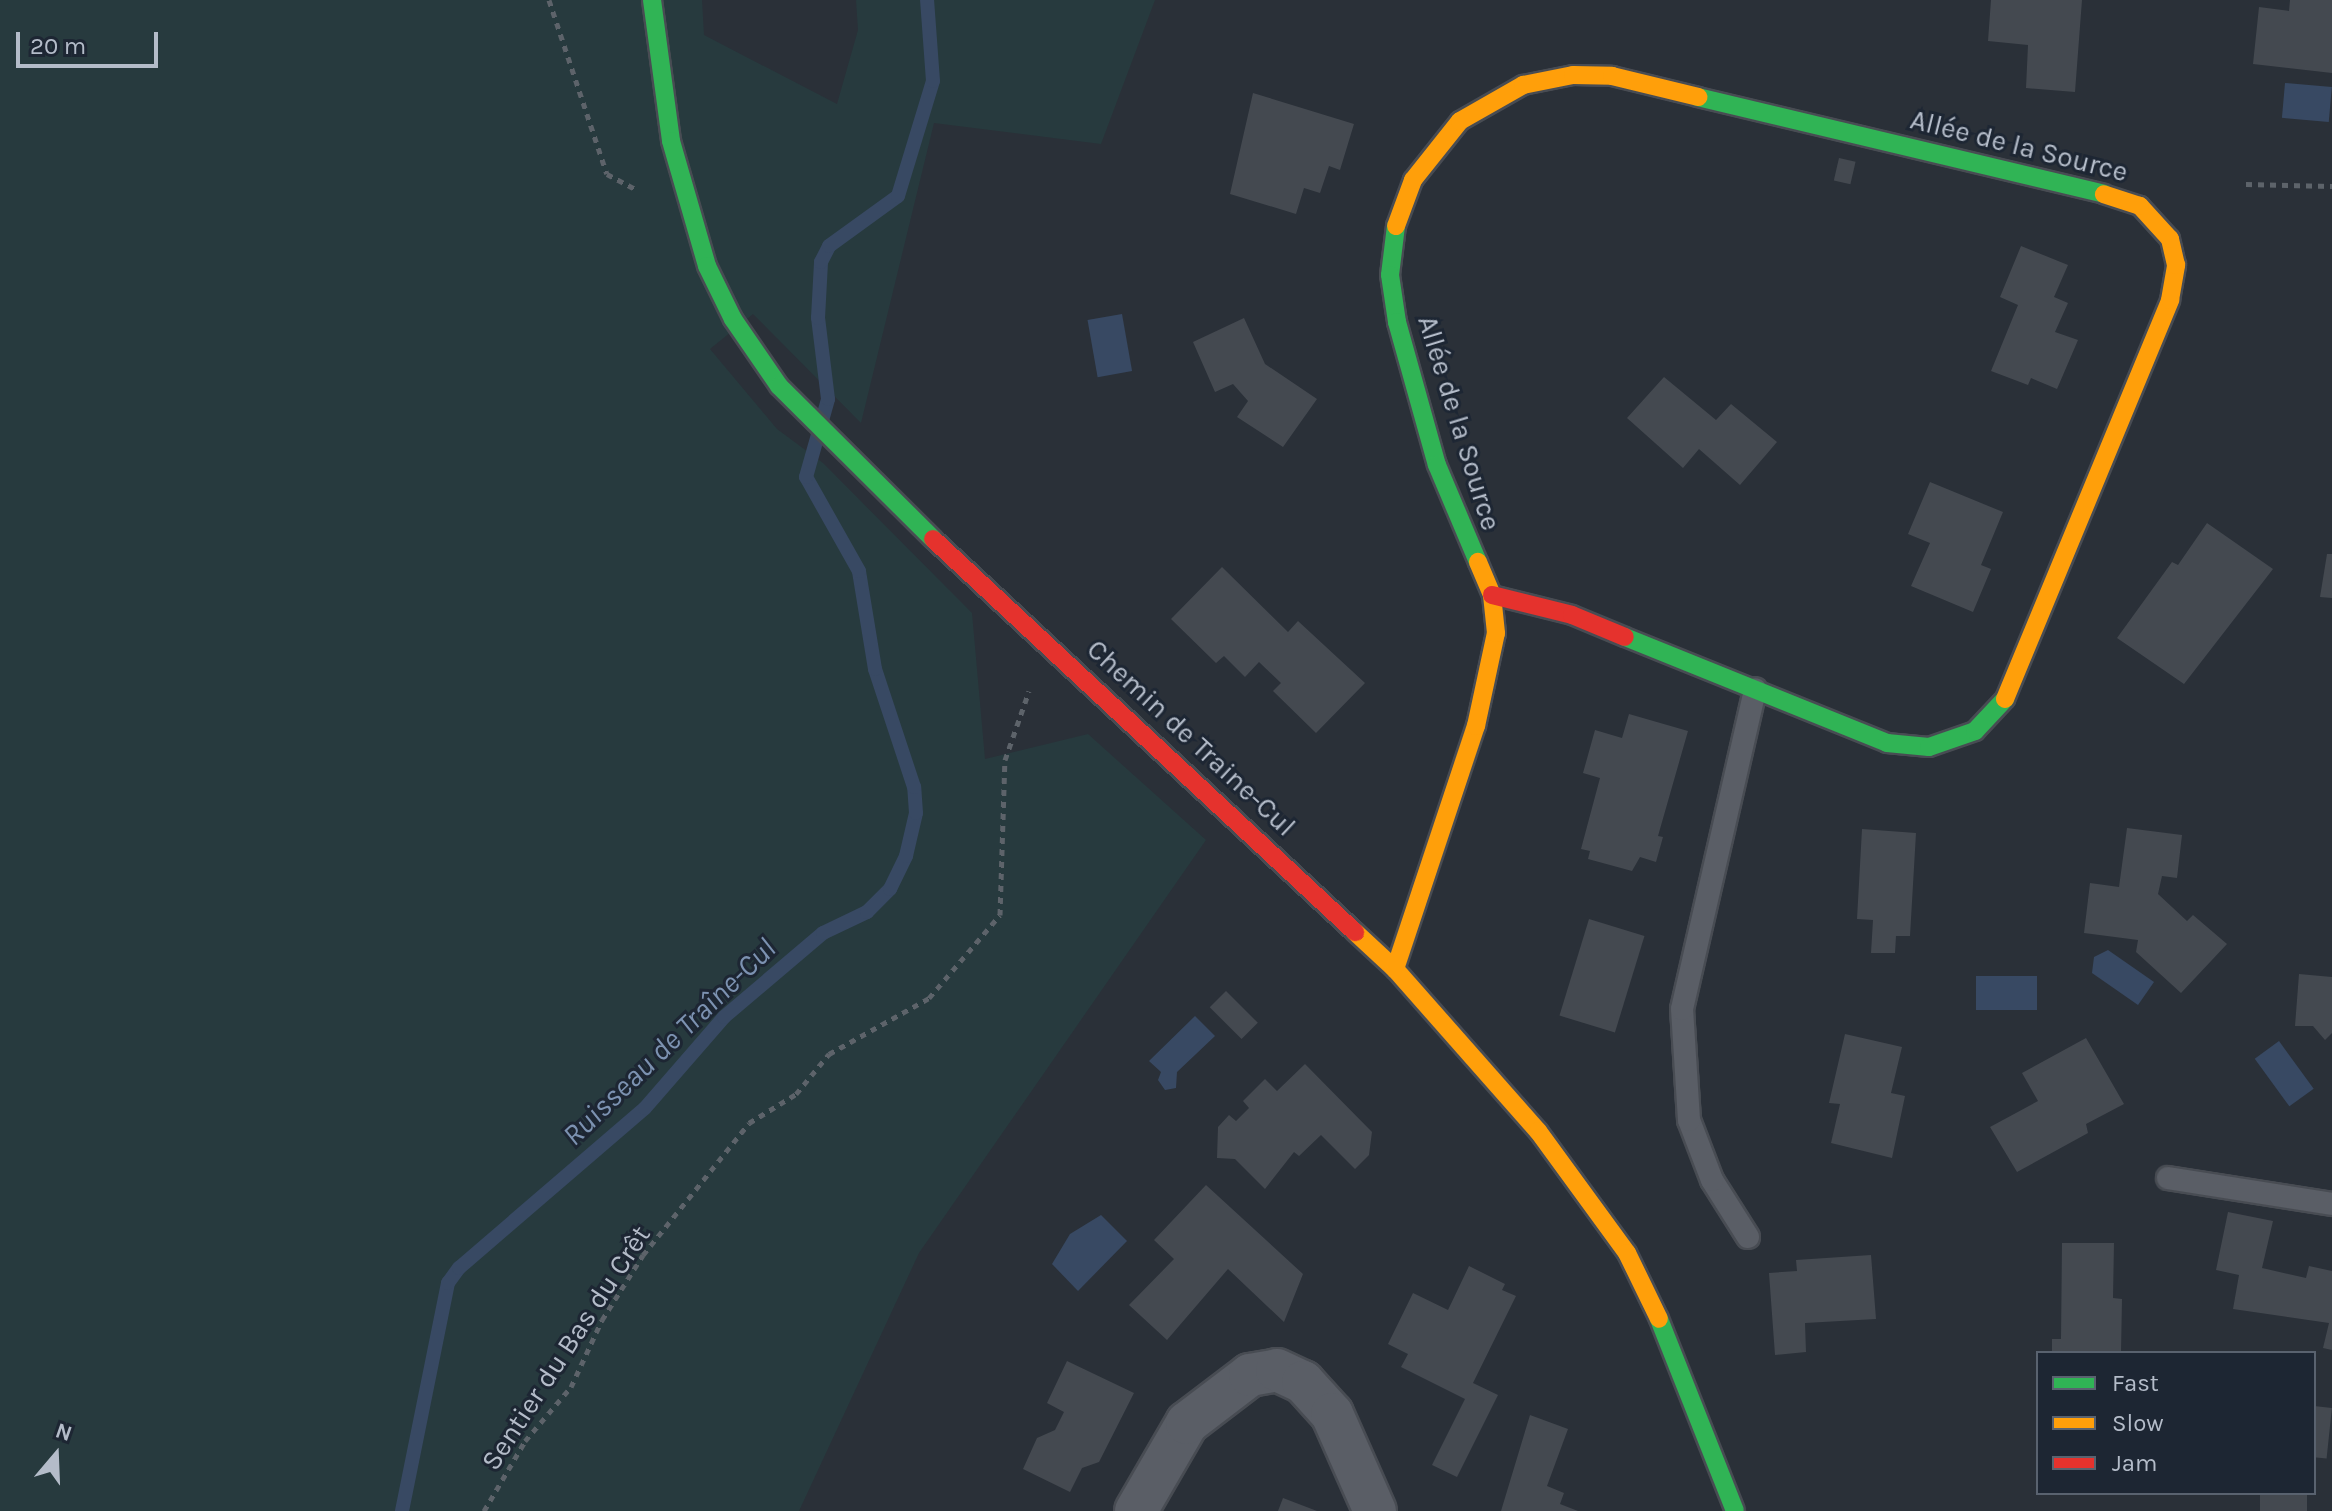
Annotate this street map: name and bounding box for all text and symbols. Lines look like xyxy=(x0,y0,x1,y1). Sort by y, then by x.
scale bar xyxy=(20,16,162,66)
text: 20 m xyxy=(30,32,86,60)
street label: Allée de la Source xyxy=(1907,103,2131,189)
street label: Allée de la Source xyxy=(1410,312,1508,534)
street label: Chemin de Traine-Cul xyxy=(1080,633,1302,843)
water label: Ruisseau de Traîne-Cul xyxy=(555,931,783,1153)
street label: Sentier du Bas du Crêt xyxy=(474,1219,658,1477)
legend xyxy=(2036,1351,2316,1495)
text: Fast xyxy=(2112,1369,2159,1397)
text: Slow xyxy=(2112,1409,2164,1437)
north arrow xyxy=(16,1415,96,1495)
text: N xyxy=(52,1417,76,1447)
text: Jam xyxy=(2112,1449,2157,1477)

